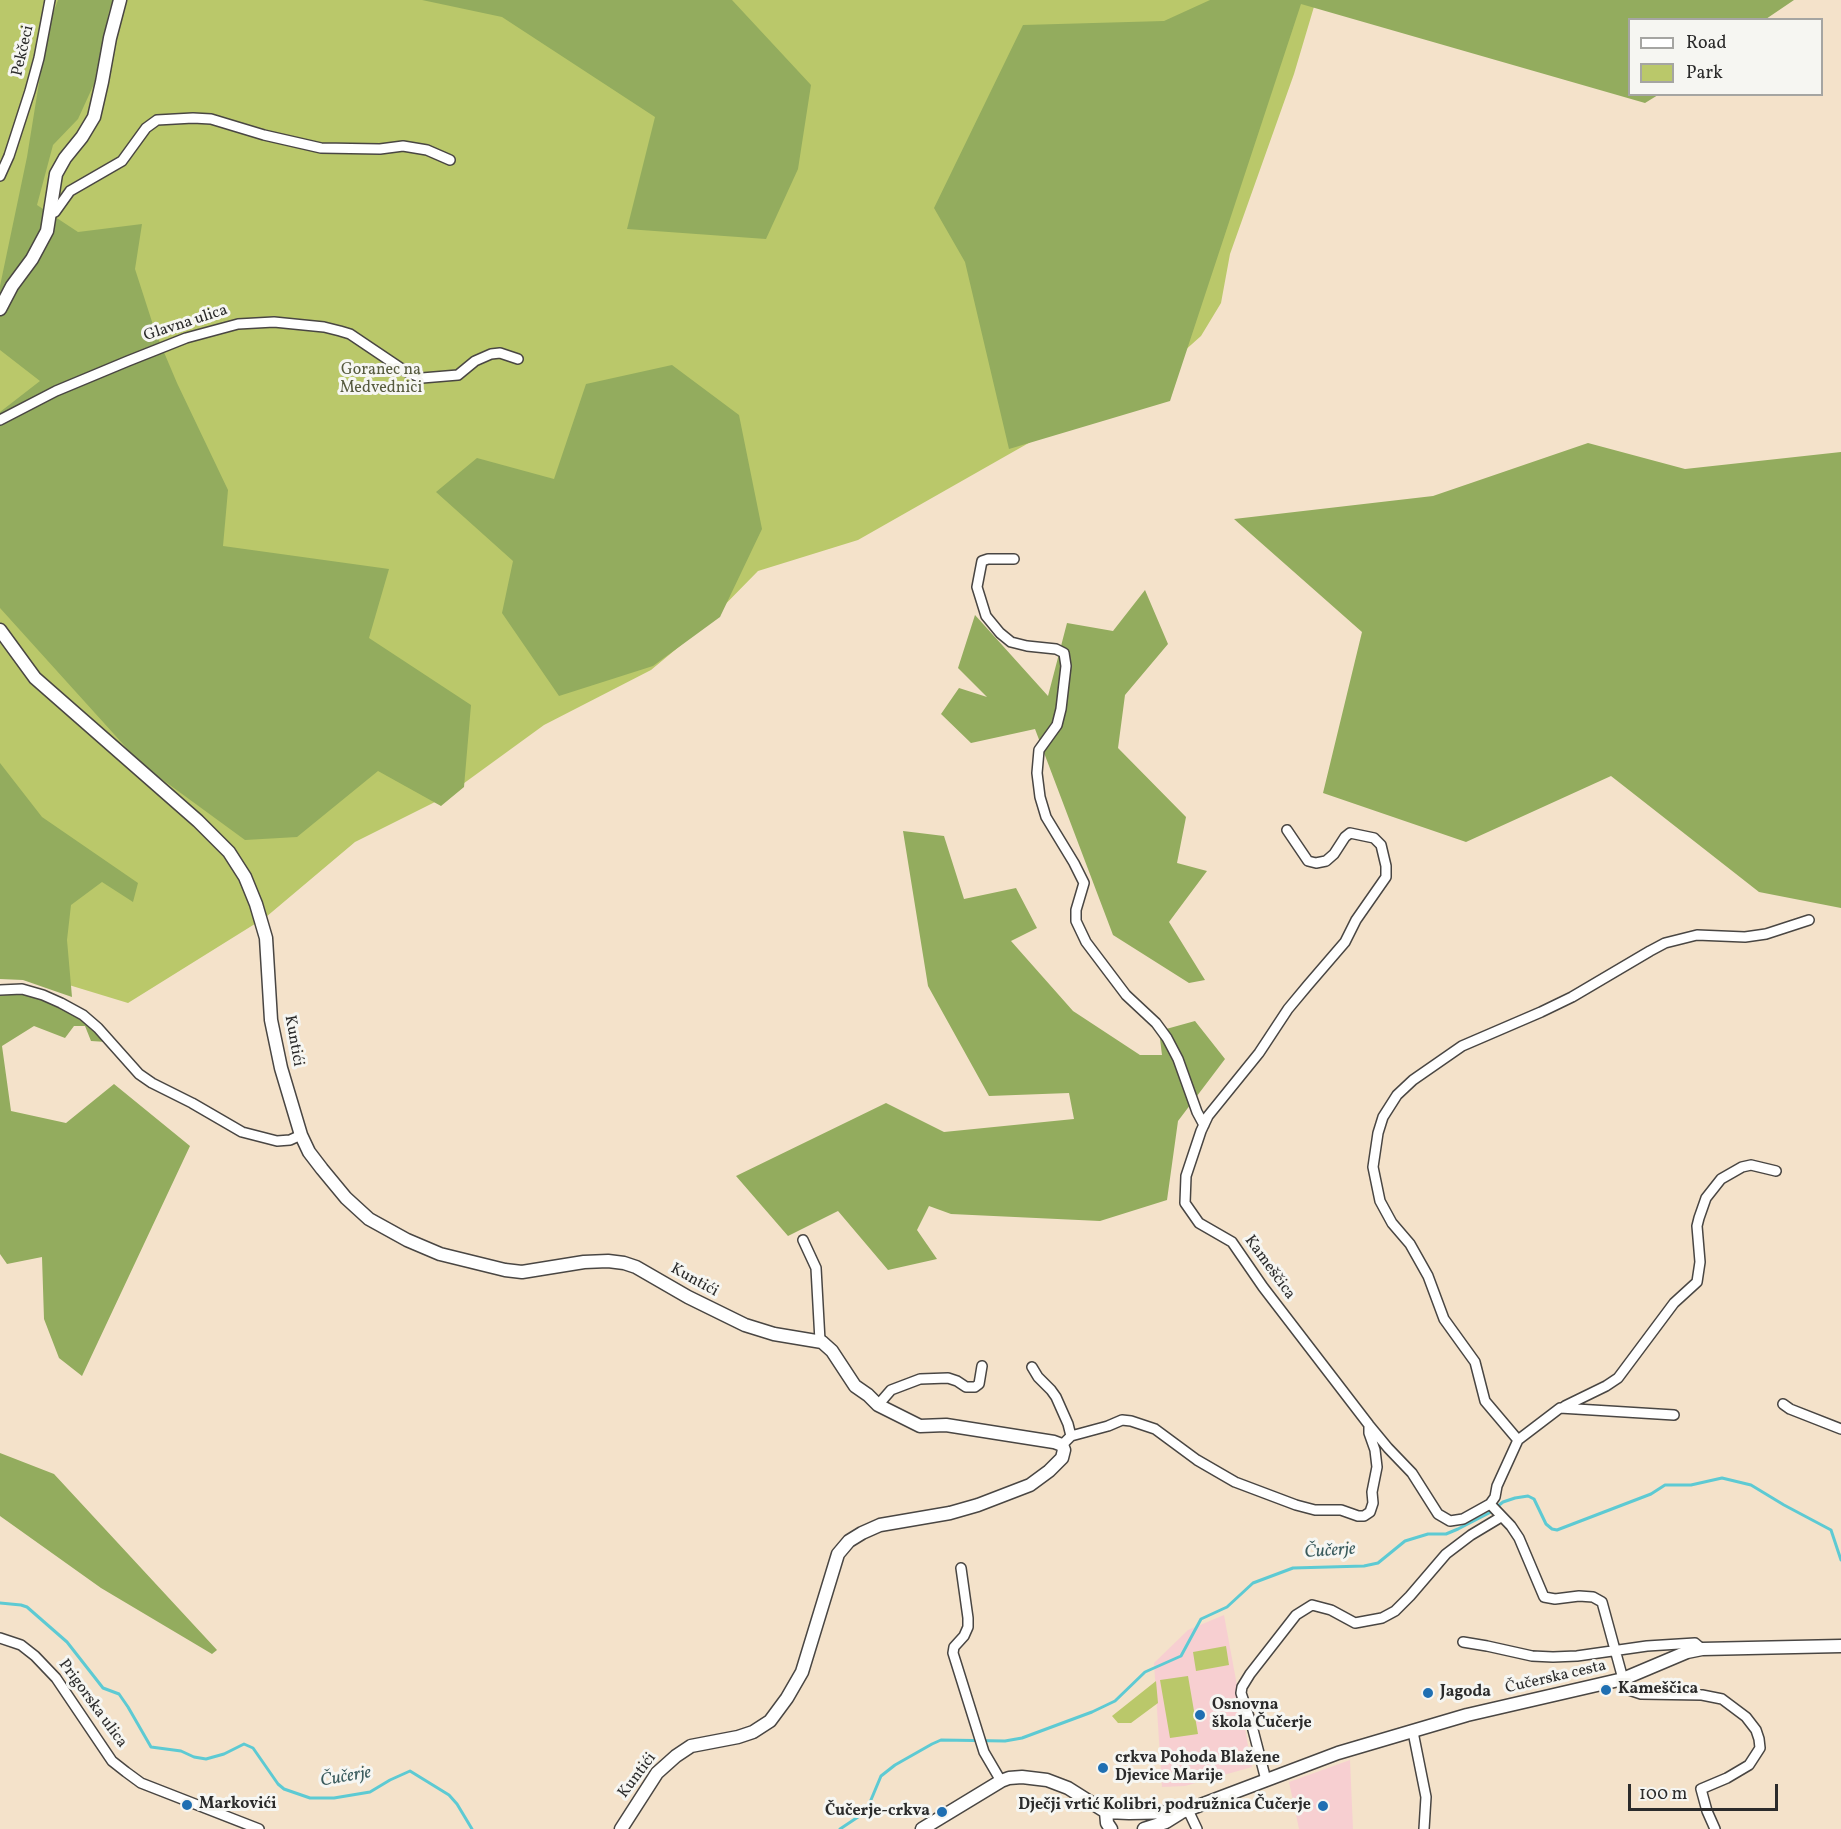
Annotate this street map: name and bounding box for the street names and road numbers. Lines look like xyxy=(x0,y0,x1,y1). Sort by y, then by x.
street label: Pekčeci xyxy=(9,24,39,78)
street label: Glavna ulica xyxy=(142,301,230,347)
street label: Kuntići xyxy=(279,1014,307,1068)
street label: Kameščica xyxy=(1239,1232,1299,1304)
street label: Kuntići xyxy=(667,1260,721,1302)
street label: Prigorska ulica xyxy=(53,1656,131,1752)
street label: Čučerska cesta xyxy=(1504,1657,1608,1699)
street label: Kuntići xyxy=(615,1750,661,1802)

